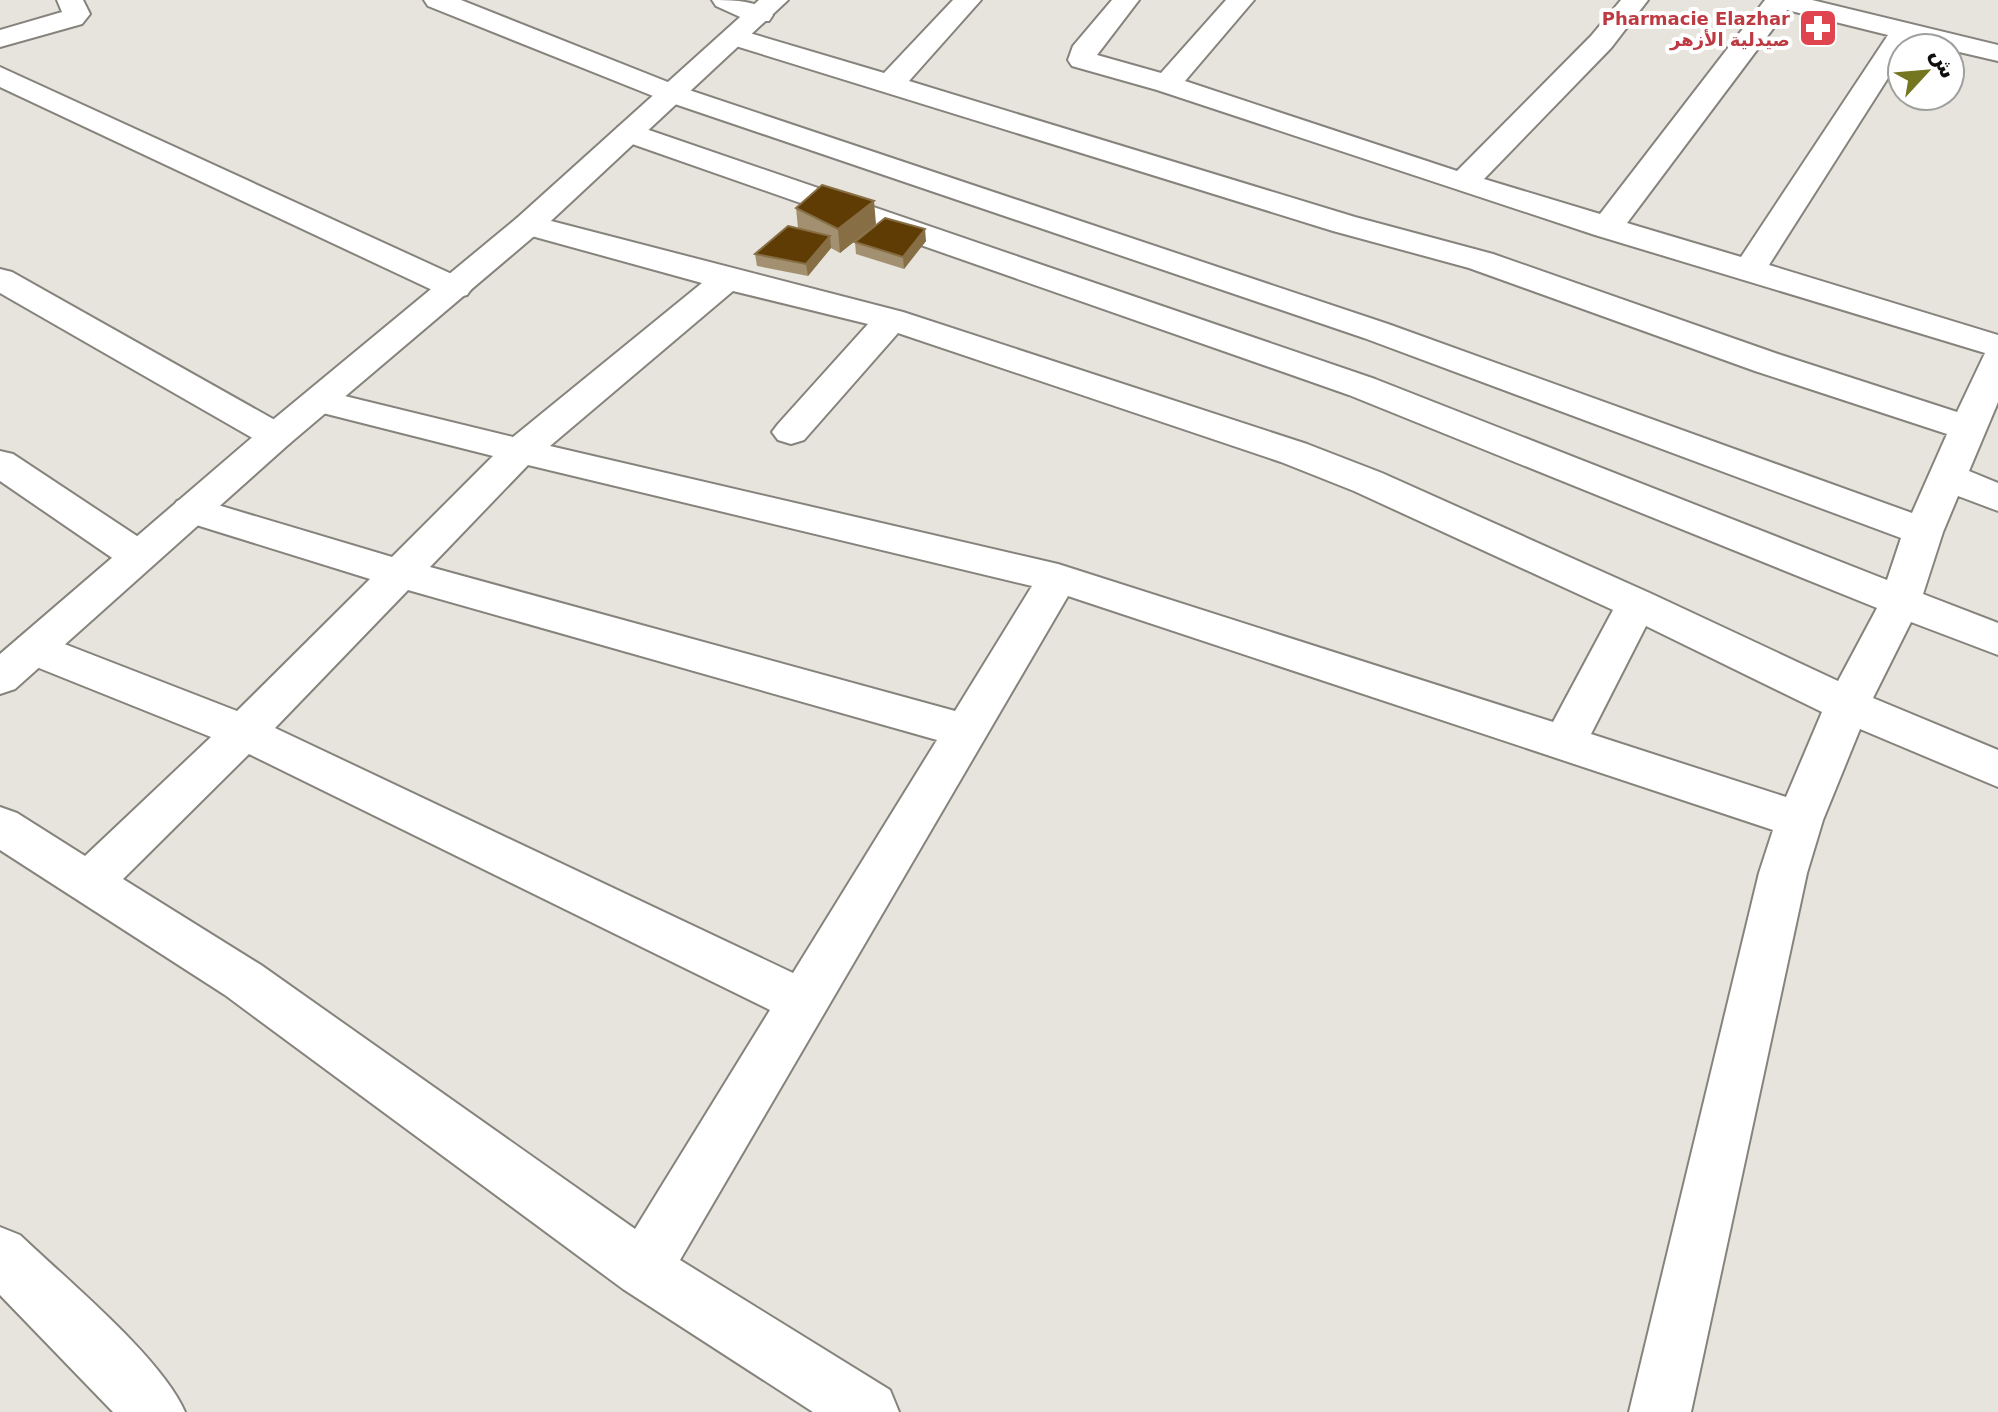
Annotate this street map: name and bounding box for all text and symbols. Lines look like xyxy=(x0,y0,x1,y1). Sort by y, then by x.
pharmacy icon: Pharmacie Elazhar صيدلية الأزهر xyxy=(1797,7,1839,49)
place label: Pharmacie Elazhar صيدلية الأزهر xyxy=(1602,8,1790,51)
north arrow xyxy=(1886,32,1966,112)
text: ش xyxy=(1926,44,1961,83)

